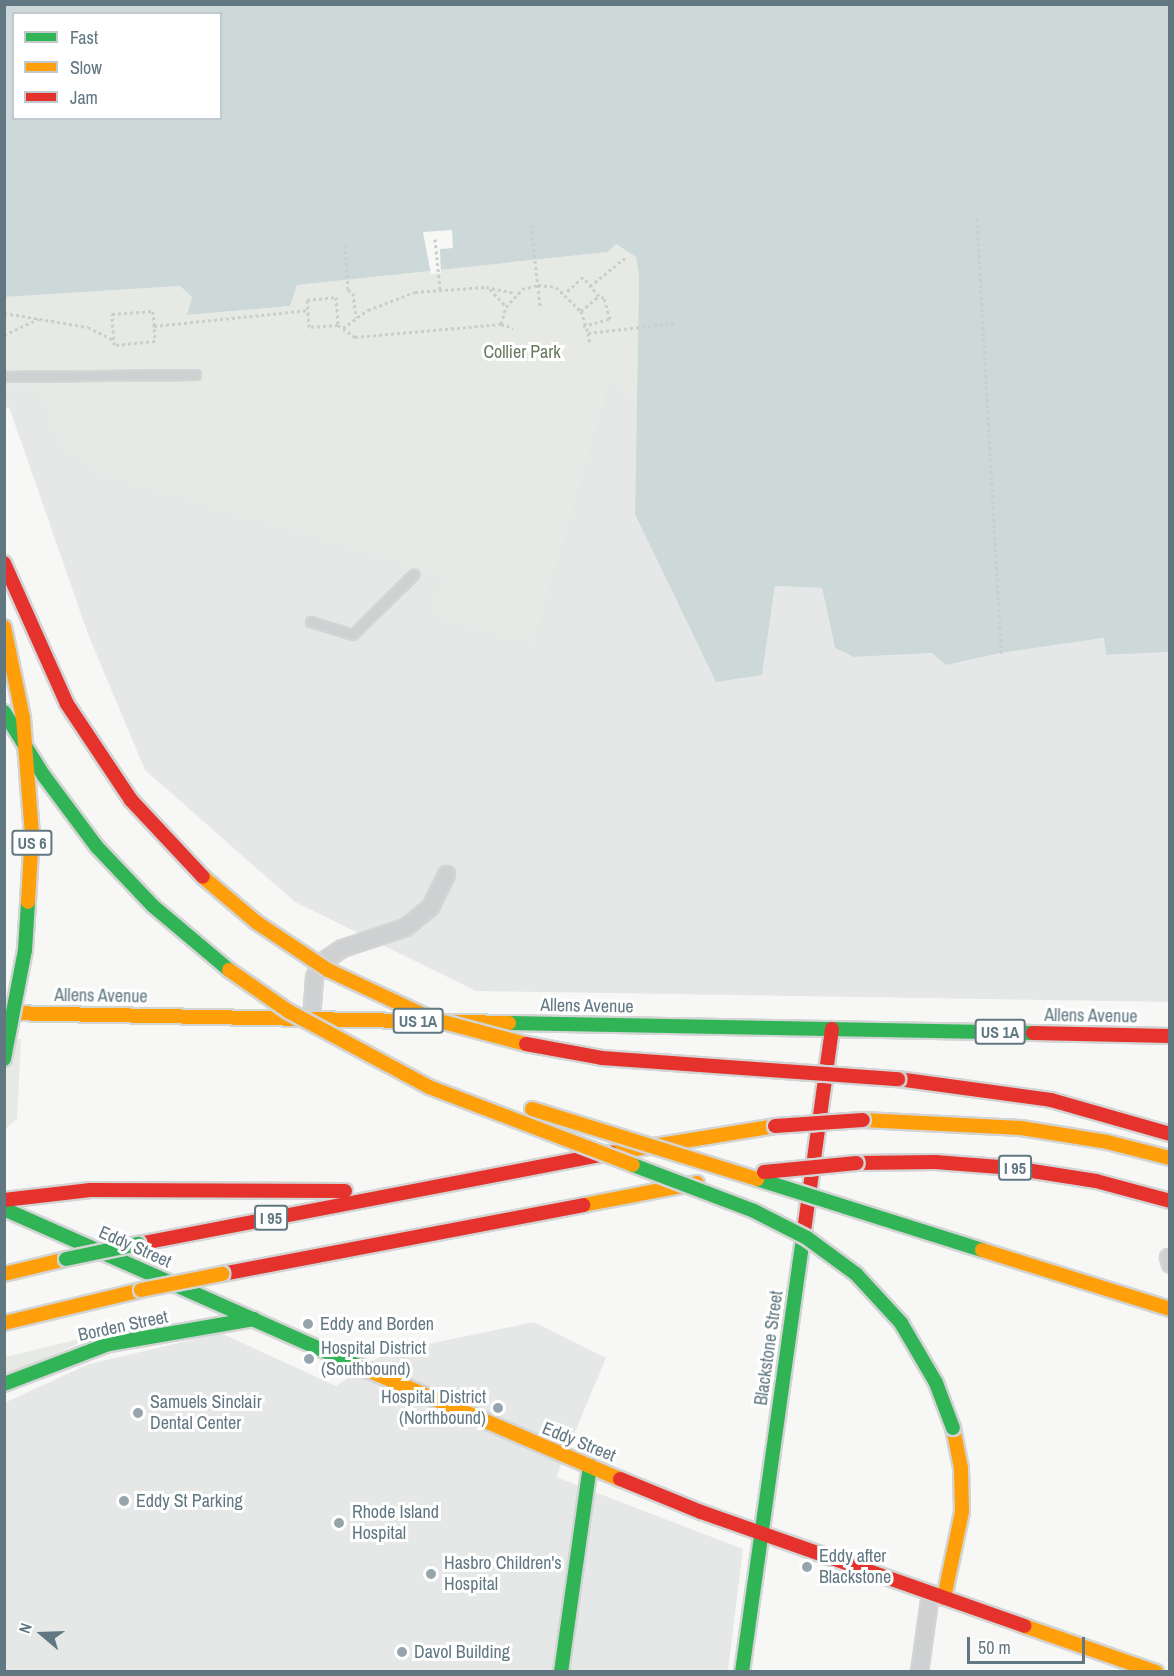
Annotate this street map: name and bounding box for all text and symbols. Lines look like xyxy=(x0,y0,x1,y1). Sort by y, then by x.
legend xyxy=(12,12,222,120)
text: Fast xyxy=(70,25,98,50)
text: Slow xyxy=(70,55,102,80)
text: Jam xyxy=(70,85,98,110)
park label: Collier Park xyxy=(483,341,561,363)
road number: US 6 xyxy=(11,830,53,856)
street label: Allens Avenue xyxy=(54,984,148,1008)
street label: Allens Avenue xyxy=(540,994,634,1018)
street label: Allens Avenue xyxy=(1044,1004,1138,1028)
road number: US 1A xyxy=(392,1008,444,1034)
road number: US 1A xyxy=(974,1019,1026,1045)
road number: I 95 xyxy=(997,1155,1033,1181)
road number: I 95 xyxy=(253,1205,289,1231)
street label: Eddy Street xyxy=(95,1221,175,1273)
street label: Blackstone Street xyxy=(750,1289,788,1407)
street label: Borden Street xyxy=(76,1306,170,1346)
place label: Eddy and Borden xyxy=(320,1313,434,1335)
marker: Eddy and Borden xyxy=(301,1317,315,1331)
place label: Hospital District (Southbound) xyxy=(321,1338,426,1380)
marker: Hospital District (Southbound) xyxy=(302,1352,316,1366)
place label: Hospital District (Northbound) xyxy=(381,1387,486,1430)
place label: Samuels Sinclair Dental Center xyxy=(150,1392,262,1434)
marker: Hospital District (Northbound) xyxy=(491,1401,505,1415)
marker: Samuels Sinclair Dental Center xyxy=(131,1406,145,1420)
street label: Eddy Street xyxy=(539,1418,619,1466)
place label: Eddy St Parking xyxy=(136,1490,243,1512)
marker: Eddy St Parking xyxy=(117,1494,131,1508)
place label: Rhode Island Hospital xyxy=(352,1502,439,1544)
marker: Rhode Island Hospital xyxy=(330,1514,348,1532)
place label: Eddy after Blackstone xyxy=(819,1546,891,1588)
place label: Hasbro Children's Hospital xyxy=(444,1553,562,1596)
marker: Eddy after Blackstone xyxy=(800,1560,814,1574)
marker: Hasbro Children's Hospital xyxy=(422,1565,440,1583)
north arrow xyxy=(12,1604,72,1664)
text: N xyxy=(13,1620,37,1636)
scale bar xyxy=(970,1625,1088,1663)
text: 50 m xyxy=(978,1635,1011,1660)
place label: Davol Building xyxy=(414,1641,510,1663)
marker: Davol Building xyxy=(395,1645,409,1659)

